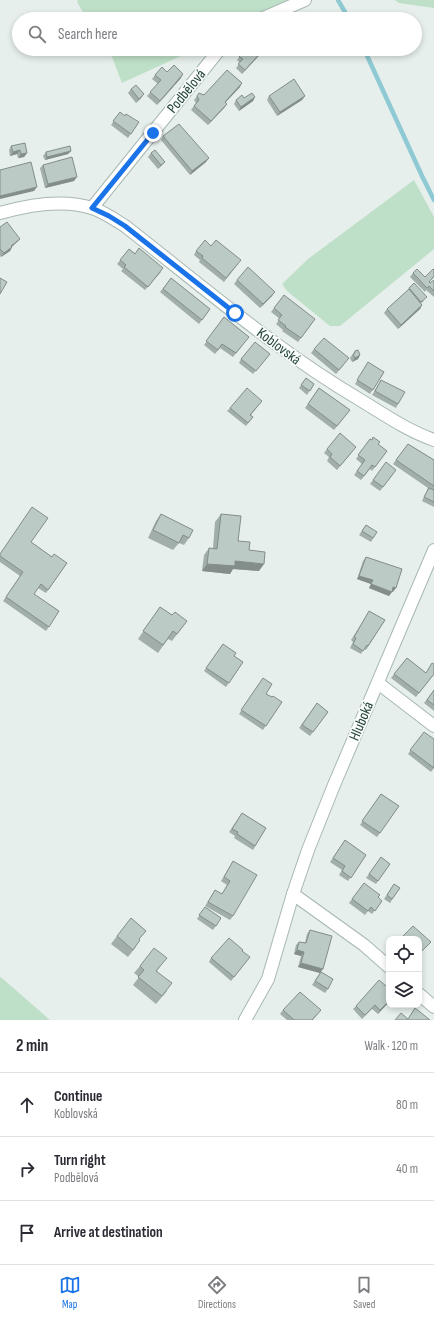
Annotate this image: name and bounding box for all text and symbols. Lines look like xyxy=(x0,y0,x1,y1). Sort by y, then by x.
search box xyxy=(12,12,422,56)
icon: search xyxy=(26,23,48,45)
text: Search here xyxy=(58,25,118,44)
street label: Podbělová xyxy=(163,65,210,117)
route end xyxy=(144,124,162,142)
route start xyxy=(226,304,244,322)
street label: Koblovská xyxy=(253,324,305,369)
street label: Hluboká xyxy=(345,699,378,744)
map controls xyxy=(386,936,422,1008)
button: locate xyxy=(386,936,422,972)
button: layers xyxy=(386,972,422,1008)
text: 2 min xyxy=(16,1036,48,1056)
text: Walk · 120 m xyxy=(365,1038,418,1054)
text: Continue xyxy=(54,1087,103,1106)
icon: ahead xyxy=(16,1094,38,1116)
text: 80 m xyxy=(396,1097,418,1113)
text: Koblovská xyxy=(54,1106,98,1122)
text: Turn right xyxy=(54,1151,106,1170)
icon: right xyxy=(16,1158,38,1180)
text: 40 m xyxy=(396,1161,418,1177)
text: Podbělová xyxy=(54,1170,98,1186)
icon: arrive xyxy=(16,1222,38,1244)
text: Arrive at destination xyxy=(54,1223,163,1242)
tab: Map xyxy=(59,1274,81,1311)
tab: Directions xyxy=(198,1274,236,1311)
tab: Saved xyxy=(353,1274,375,1311)

